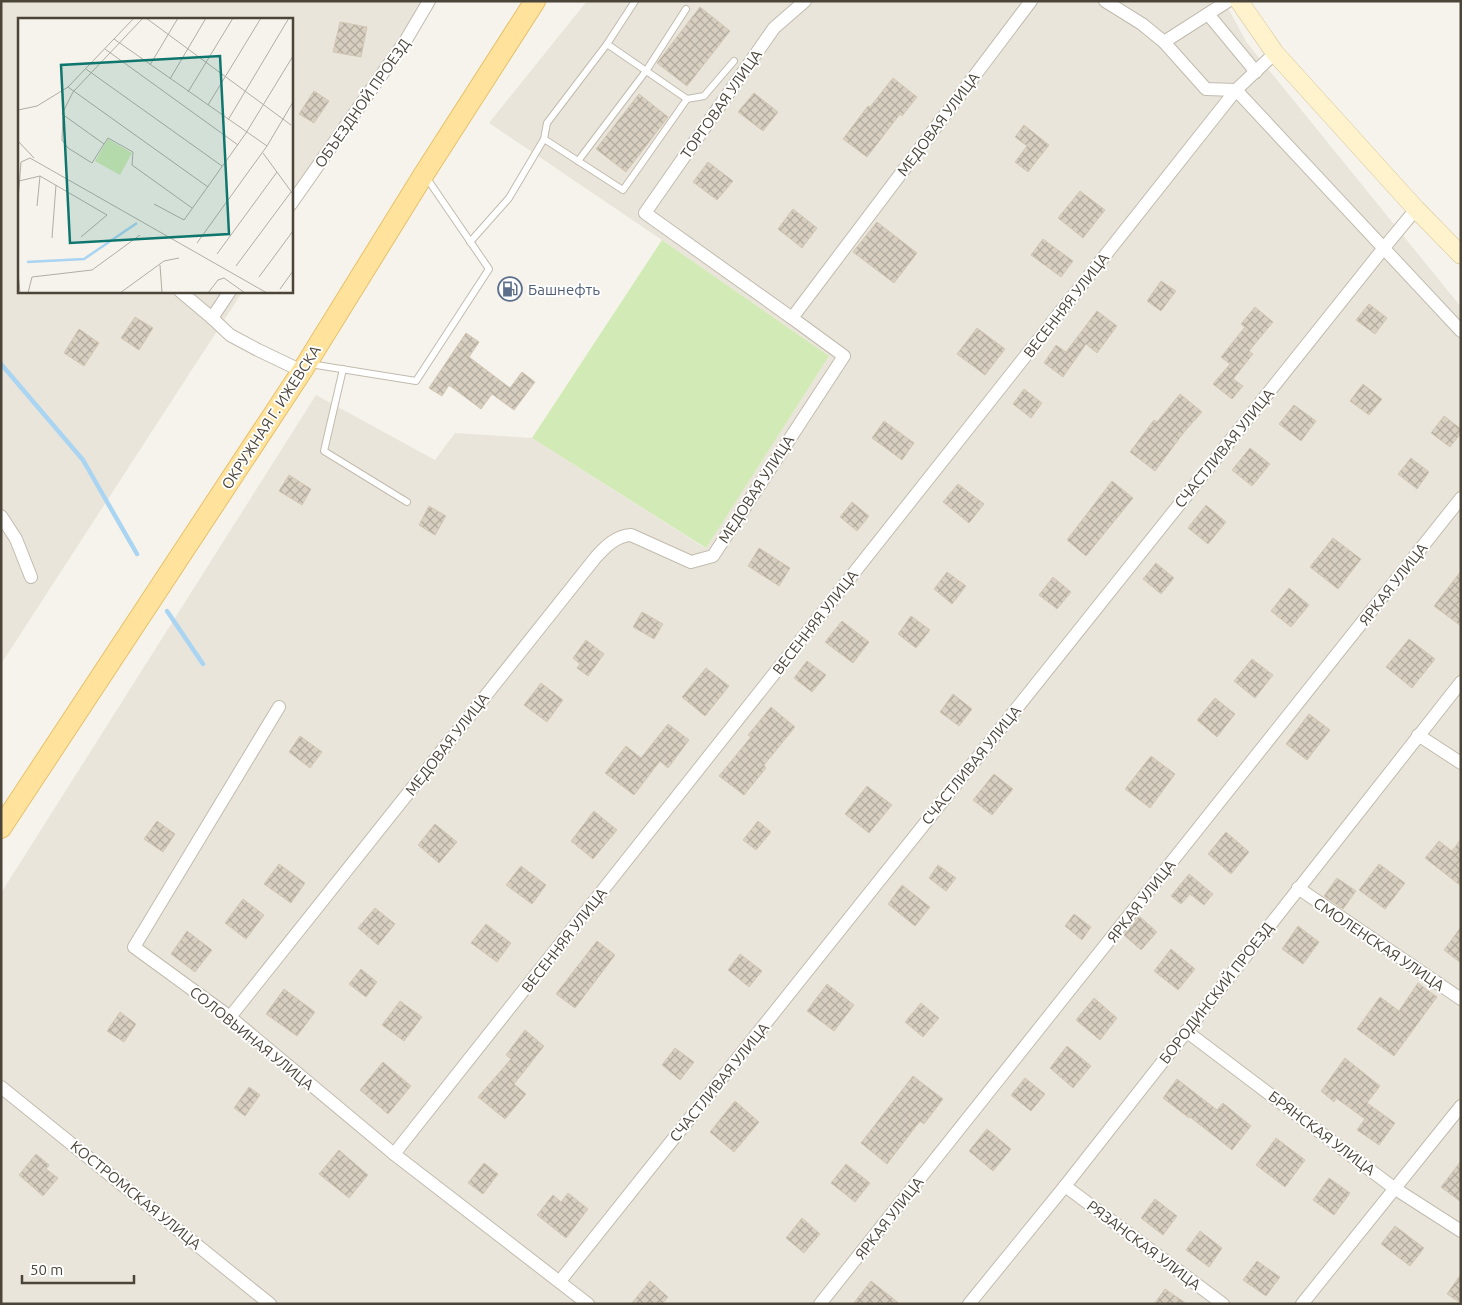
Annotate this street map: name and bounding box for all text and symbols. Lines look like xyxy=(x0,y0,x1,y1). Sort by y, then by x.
inset map xyxy=(18,18,292,292)
street label: ОБЪЕЗДНОЙ ПРОЕЗД xyxy=(311,35,413,171)
street label: ТОРГОВАЯ УЛИЦА xyxy=(677,46,765,162)
street label: МЕДОВАЯ УЛИЦА xyxy=(894,69,983,179)
street label: ВЕСЕННЯЯ УЛИЦА xyxy=(1020,249,1112,361)
fuel station icon: Башнефть xyxy=(497,276,523,302)
place label: Башнефть xyxy=(528,281,600,298)
street label: ОКРУЖНАЯ Г. ИЖЕВСКА xyxy=(218,342,324,492)
street label: СЧАСТЛИВАЯ УЛИЦА xyxy=(1171,385,1277,511)
street label: МЕДОВАЯ УЛИЦА xyxy=(715,432,797,546)
street label: ЯРКАЯ УЛИЦА xyxy=(1355,539,1431,629)
street label: ВЕСЕННЯЯ УЛИЦА xyxy=(769,566,861,678)
street label: МЕДОВАЯ УЛИЦА xyxy=(402,689,492,799)
street label: СЧАСТЛИВАЯ УЛИЦА xyxy=(918,702,1024,828)
street label: ЯРКАЯ УЛИЦА xyxy=(1103,856,1179,946)
street label: ВЕСЕННЯЯ УЛИЦА xyxy=(518,884,610,996)
street label: СМОЛЕНСКАЯ УЛИЦА xyxy=(1310,894,1448,994)
street label: БОРОДИНСКИЙ ПРОЕЗД xyxy=(1156,919,1276,1067)
street label: СОЛОВЬИНАЯ УЛИЦА xyxy=(187,983,318,1093)
street label: СЧАСТЛИВАЯ УЛИЦА xyxy=(666,1019,772,1145)
street label: БРЯНСКАЯ УЛИЦА xyxy=(1265,1087,1379,1179)
street label: КОСТРОМСКАЯ УЛИЦА xyxy=(67,1137,205,1253)
street label: ЯРКАЯ УЛИЦА xyxy=(851,1173,927,1263)
street label: РЯЗАНСКАЯ УЛИЦА xyxy=(1084,1197,1204,1293)
scale bar xyxy=(22,1252,135,1284)
text: 50 m xyxy=(30,1261,63,1278)

